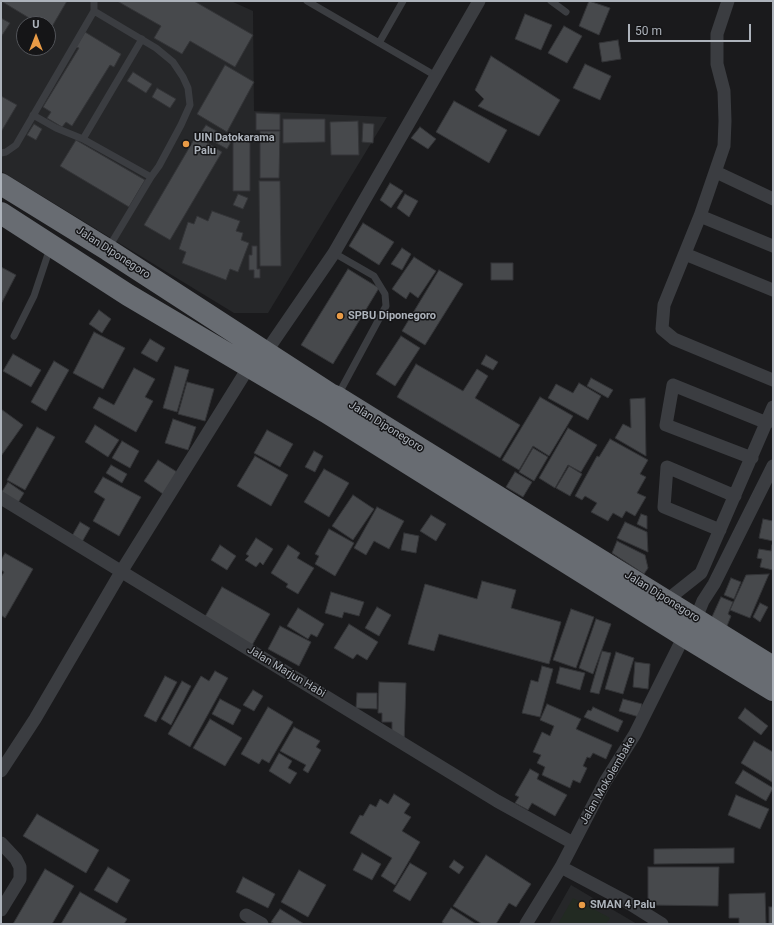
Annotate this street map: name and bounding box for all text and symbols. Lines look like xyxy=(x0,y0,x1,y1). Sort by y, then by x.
north arrow xyxy=(16,16,56,56)
scale bar xyxy=(630,16,753,42)
text: U xyxy=(32,18,40,31)
text: 50 m xyxy=(635,24,662,38)
place label: UIN Datokarama Palu xyxy=(194,131,275,157)
marker: UIN Datokarama Palu xyxy=(181,139,191,149)
street label: Jalan Diponegoro xyxy=(73,224,153,282)
place label: SPBU Diponegoro xyxy=(348,309,436,323)
marker: SPBU Diponegoro xyxy=(335,311,345,321)
street label: Jalan Diponegoro xyxy=(346,399,426,455)
street label: Jalan Diponegoro xyxy=(622,569,702,625)
street label: Jalan Marjun Habi xyxy=(244,643,328,701)
street label: Jalan Mokolembake xyxy=(578,735,638,827)
place label: SMAN 4 Palu xyxy=(590,898,655,912)
marker: SMAN 4 Palu xyxy=(577,900,587,910)

